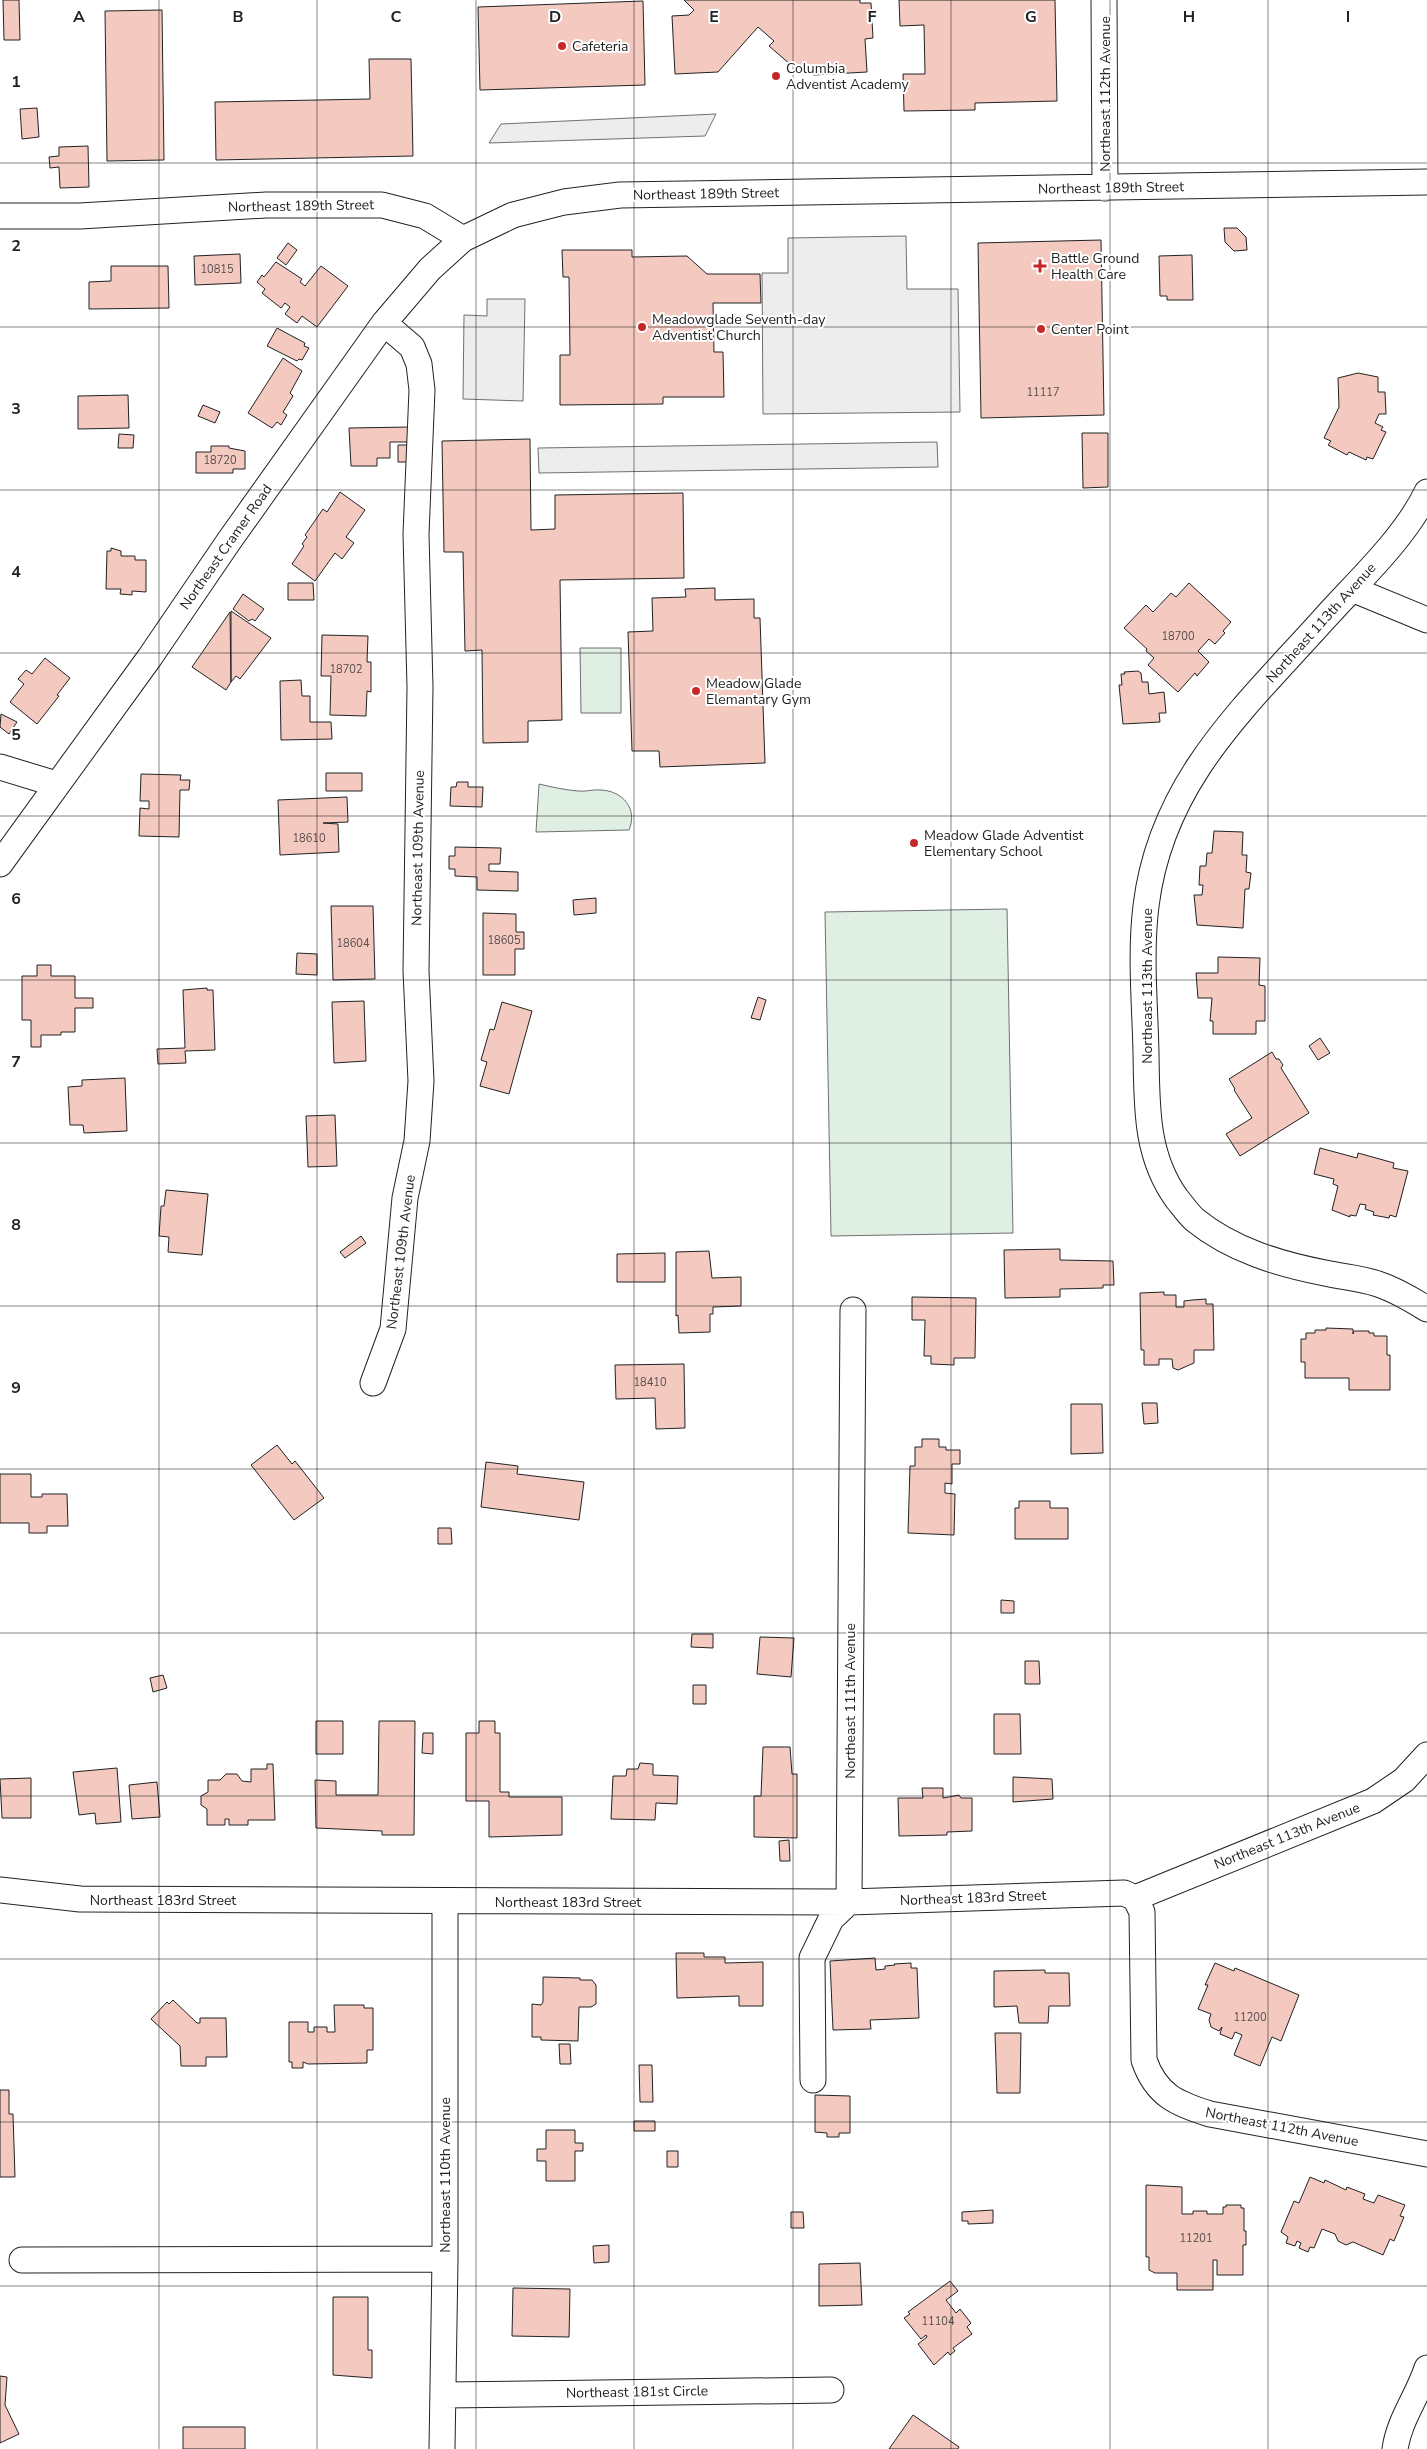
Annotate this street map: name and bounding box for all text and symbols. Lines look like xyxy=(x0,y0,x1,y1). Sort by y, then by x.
text: A xyxy=(73,6,85,28)
text: B xyxy=(232,6,244,28)
text: C xyxy=(391,6,402,28)
text: D xyxy=(549,6,561,28)
text: E xyxy=(709,6,719,28)
text: F xyxy=(868,6,877,28)
text: G xyxy=(1025,6,1037,28)
text: H xyxy=(1183,6,1195,28)
text: I xyxy=(1346,6,1350,28)
street label: Northeast 112th Avenue xyxy=(1096,16,1115,172)
place label: Cafeteria xyxy=(572,37,628,56)
marker: Cafeteria xyxy=(556,40,568,52)
place label: Columbia Adventist Academy xyxy=(786,59,910,94)
marker: Columbia Adventist Academy xyxy=(770,70,782,82)
text: 1 xyxy=(11,71,21,93)
street label: Northeast 189th Street xyxy=(1038,177,1184,199)
street label: Northeast 189th Street xyxy=(633,183,779,205)
street label: Northeast 189th Street xyxy=(228,195,374,217)
text: 2 xyxy=(11,235,21,257)
place label: Battle Ground Health Care xyxy=(1051,249,1139,284)
marker: Battle Ground Health Care xyxy=(1033,259,1047,273)
house number: 10815 xyxy=(201,262,234,277)
place label: Meadowglade Seventh-day Adventist Church xyxy=(652,310,826,345)
place label: Center Point xyxy=(1051,320,1129,339)
marker: Meadowglade Seventh-day Adventist Church xyxy=(636,321,648,333)
marker: Center Point xyxy=(1035,323,1047,335)
house number: 11117 xyxy=(1027,385,1060,400)
text: 3 xyxy=(11,398,21,420)
house number: 18720 xyxy=(204,453,237,468)
street label: Northeast Cramer Road xyxy=(176,481,276,613)
street label: Northeast 113th Avenue xyxy=(1262,559,1380,687)
text: 4 xyxy=(11,561,21,583)
house number: 18700 xyxy=(1162,629,1195,644)
house number: 18702 xyxy=(330,662,363,677)
place label: Meadow Glade Elemantary Gym xyxy=(706,674,811,709)
marker: Meadow Glade Elemantary Gym xyxy=(690,685,702,697)
text: 5 xyxy=(11,724,21,746)
street label: Northeast 109th Avenue xyxy=(407,770,429,926)
place label: Meadow Glade Adventist Elementary School xyxy=(924,826,1084,861)
house number: 18610 xyxy=(293,831,326,846)
marker: Meadow Glade Adventist Elementary School xyxy=(908,837,920,849)
text: 6 xyxy=(11,888,21,910)
street label: Northeast 113th Avenue xyxy=(1138,908,1157,1064)
house number: 18605 xyxy=(488,933,521,948)
house number: 18604 xyxy=(337,936,370,951)
text: 7 xyxy=(11,1051,21,1073)
street label: Northeast 109th Avenue xyxy=(382,1174,420,1330)
text: 8 xyxy=(11,1214,21,1236)
house number: 18410 xyxy=(634,1375,667,1390)
text: 9 xyxy=(11,1377,21,1399)
street label: Northeast 111th Avenue xyxy=(841,1623,860,1779)
street label: Northeast 113th Avenue xyxy=(1211,1798,1363,1874)
street label: Northeast 183rd Street xyxy=(899,1886,1047,1910)
street label: Northeast 183rd Street xyxy=(90,1891,236,1910)
street label: Northeast 183rd Street xyxy=(495,1893,641,1912)
house number: 11200 xyxy=(1234,2010,1267,2025)
street label: Northeast 110th Avenue xyxy=(436,2097,455,2253)
street label: Northeast 112th Avenue xyxy=(1204,2103,1360,2151)
house number: 11201 xyxy=(1180,2231,1213,2246)
house number: 11104 xyxy=(922,2314,955,2329)
street label: Northeast 181st Circle xyxy=(566,2381,708,2403)

